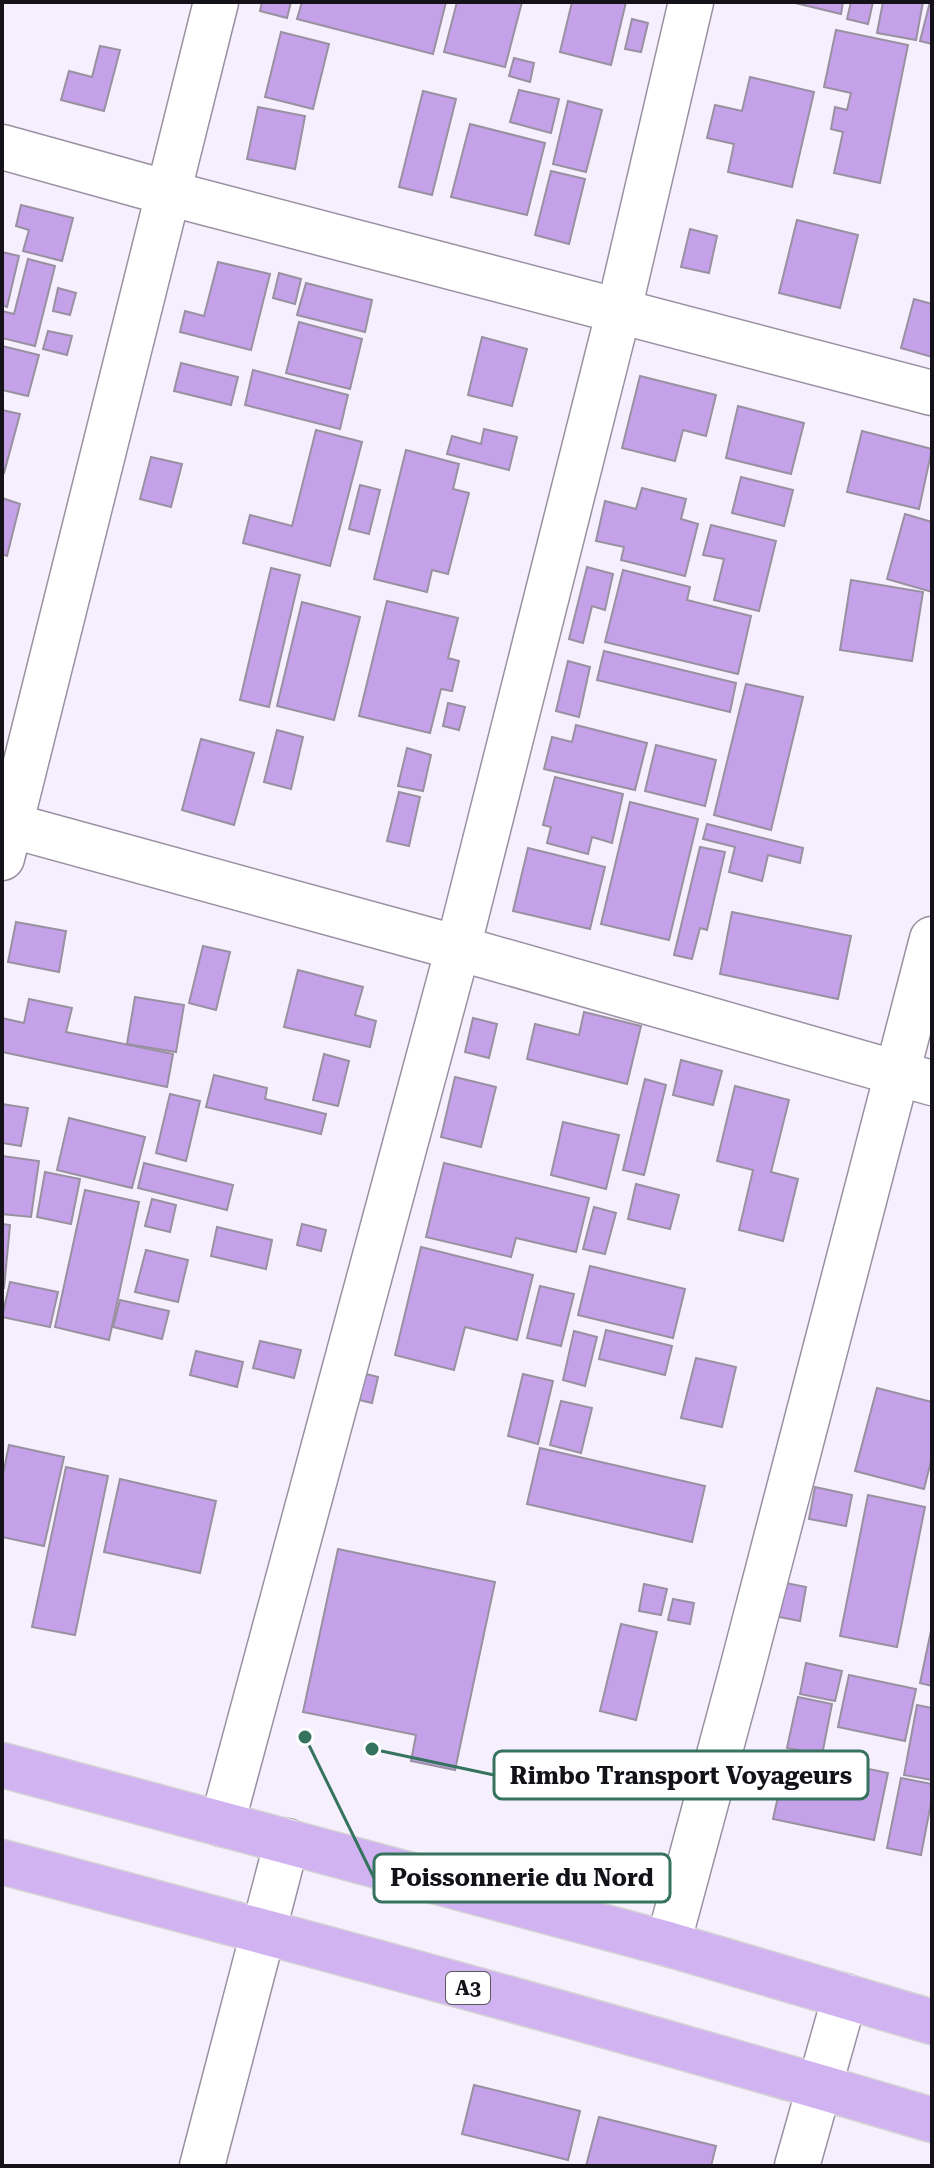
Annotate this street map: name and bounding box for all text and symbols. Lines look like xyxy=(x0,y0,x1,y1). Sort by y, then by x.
callout: Rimbo Transport Voyageurs xyxy=(494,1751,868,1799)
text: Rimbo Transport Voyageurs xyxy=(510,1762,852,1790)
callout: Poissonnerie du Nord xyxy=(374,1854,670,1902)
text: Poissonnerie du Nord xyxy=(390,1864,654,1892)
road number: A3 xyxy=(446,1972,490,2004)

